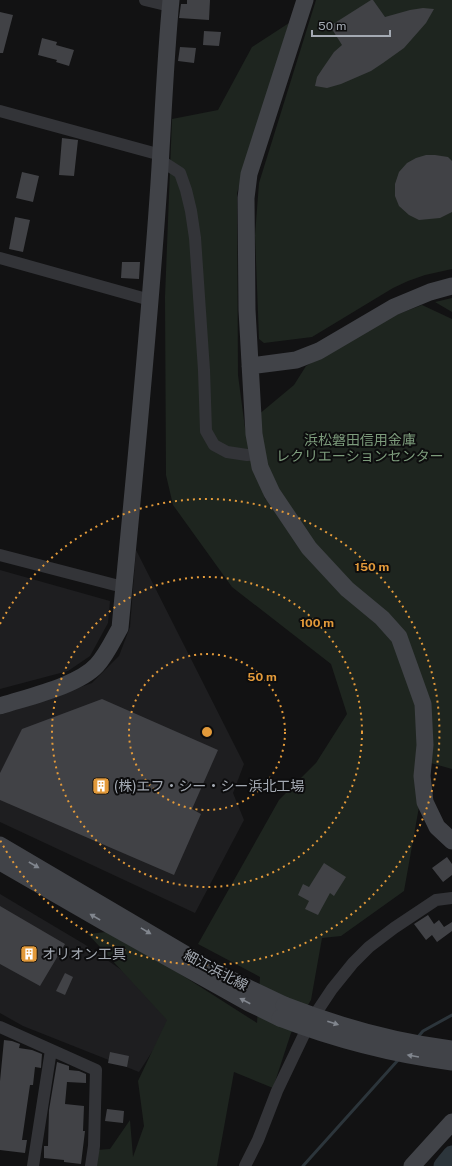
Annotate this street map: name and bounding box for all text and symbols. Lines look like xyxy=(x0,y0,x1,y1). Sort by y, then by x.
scale bar xyxy=(312,12,390,38)
text: 50 m xyxy=(318,19,346,33)
park label: 浜松磐田信用金庫 レクリエーションセンター xyxy=(276,432,444,464)
text: 150 m xyxy=(355,560,389,574)
text: 100 m xyxy=(300,616,334,630)
text: 50 m xyxy=(247,670,277,684)
centre of rings xyxy=(200,725,214,739)
building icon: (株)エフ・シー・シー浜北工場 xyxy=(91,776,111,796)
place label: (株)エフ・シー・シー浜北工場 xyxy=(114,778,305,794)
one-way arrow xyxy=(28,861,40,868)
one-way arrow xyxy=(90,913,100,921)
one-way arrow xyxy=(140,927,152,934)
building icon: オリオン工具 xyxy=(19,944,39,964)
place label: オリオン工具 xyxy=(42,946,126,962)
street label: 細江浜北線 xyxy=(181,947,251,993)
one-way arrow xyxy=(239,998,251,1004)
one-way arrow xyxy=(328,1020,340,1026)
one-way arrow xyxy=(407,1053,420,1059)

